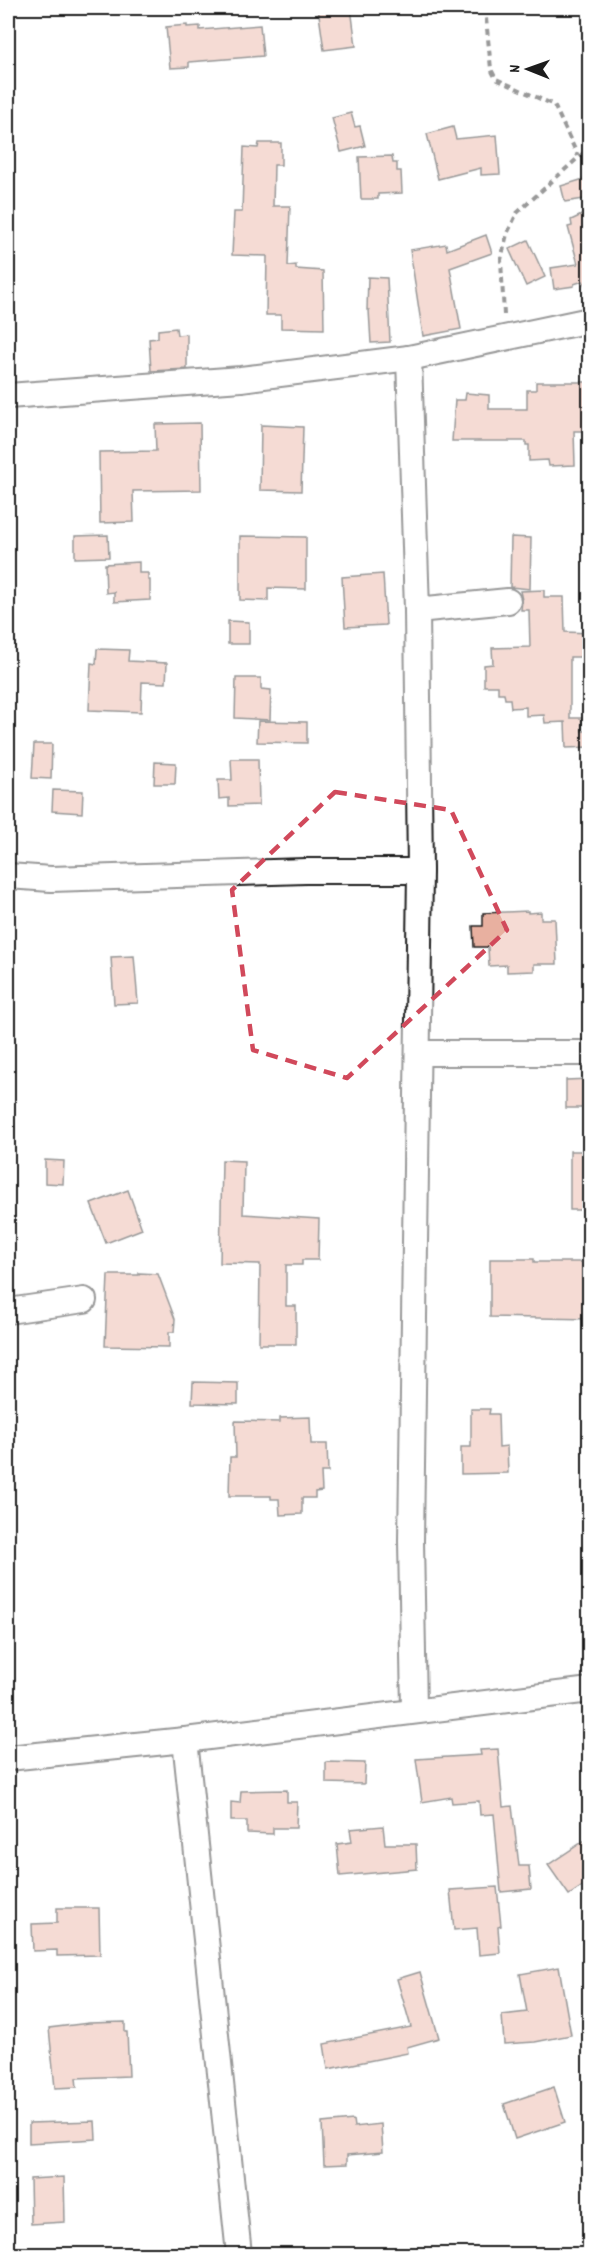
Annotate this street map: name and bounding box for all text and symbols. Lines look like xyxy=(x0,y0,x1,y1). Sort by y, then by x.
north arrow xyxy=(498,39,558,99)
text: N xyxy=(504,65,527,73)

